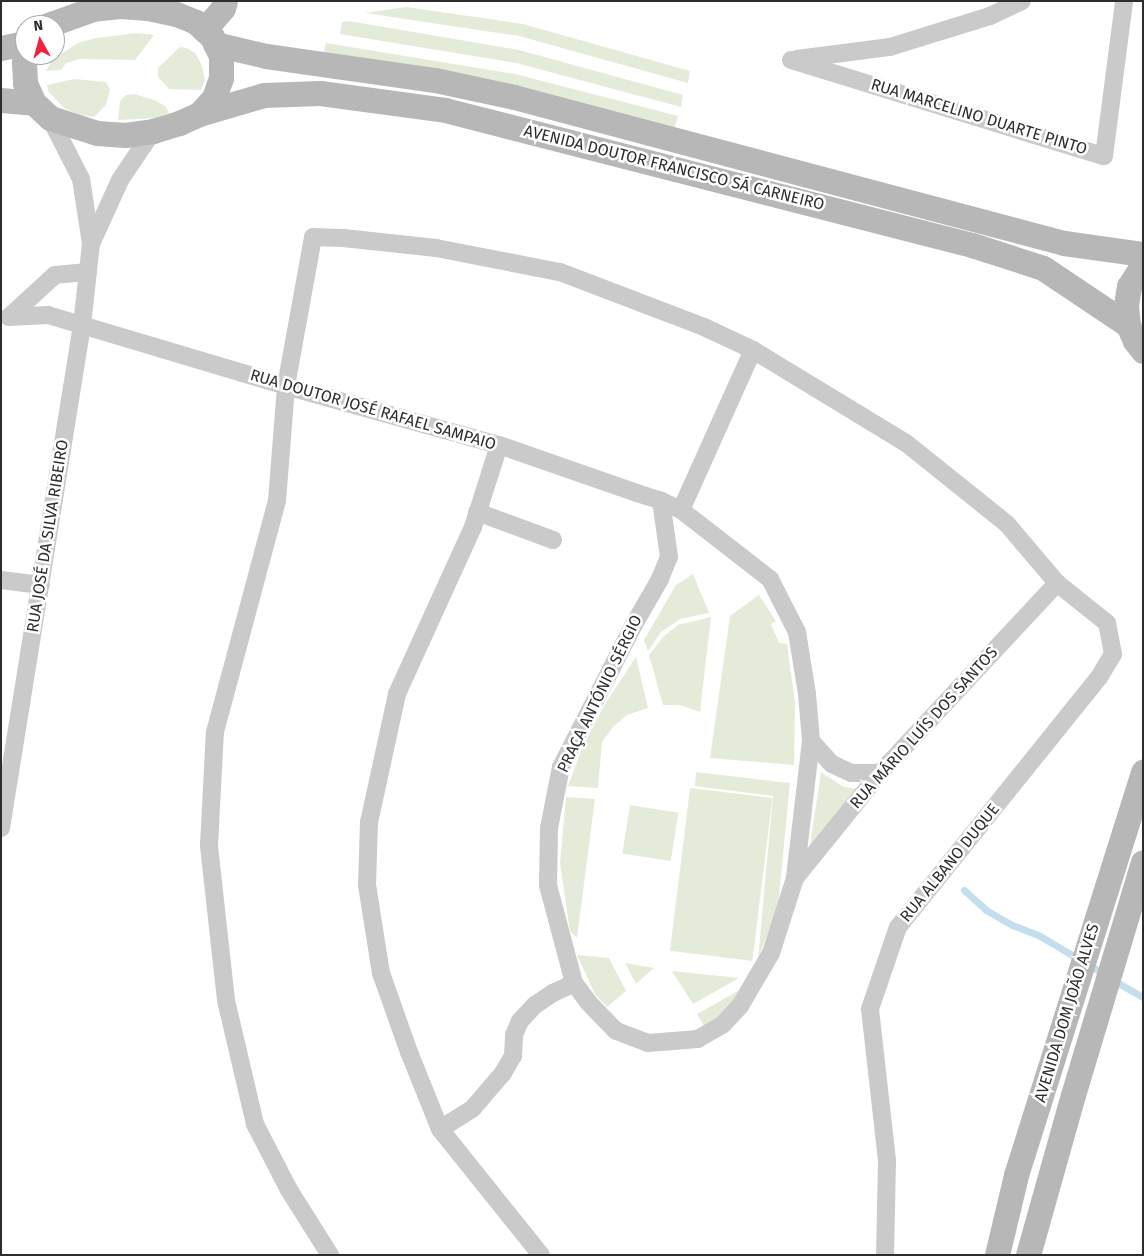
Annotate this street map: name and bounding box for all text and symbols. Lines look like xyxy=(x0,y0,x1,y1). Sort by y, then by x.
north arrow xyxy=(15,15,65,65)
text: N xyxy=(33,17,44,35)
street label: RUA MARCELINO DUARTE PINTO xyxy=(869,75,1089,159)
street label: AVENIDA DOUTOR FRANCISCO SÁ CARNEIRO xyxy=(522,121,826,215)
street label: RUA DOUTOR JOSÉ RAFAEL SAMPAIO xyxy=(248,366,498,454)
street label: RUA JOSÉ DA SILVA RIBEIRO xyxy=(23,438,73,634)
street label: PRAÇA ANTÓNIO SÉRGIO xyxy=(553,612,647,776)
street label: RUA MÁRIO LUÍS DOS SANTOS xyxy=(846,643,1002,813)
street label: RUA ALBANO DUQUE xyxy=(896,800,1004,926)
street label: AVENIDA DOM JOÃO ALVES xyxy=(1031,921,1103,1105)

